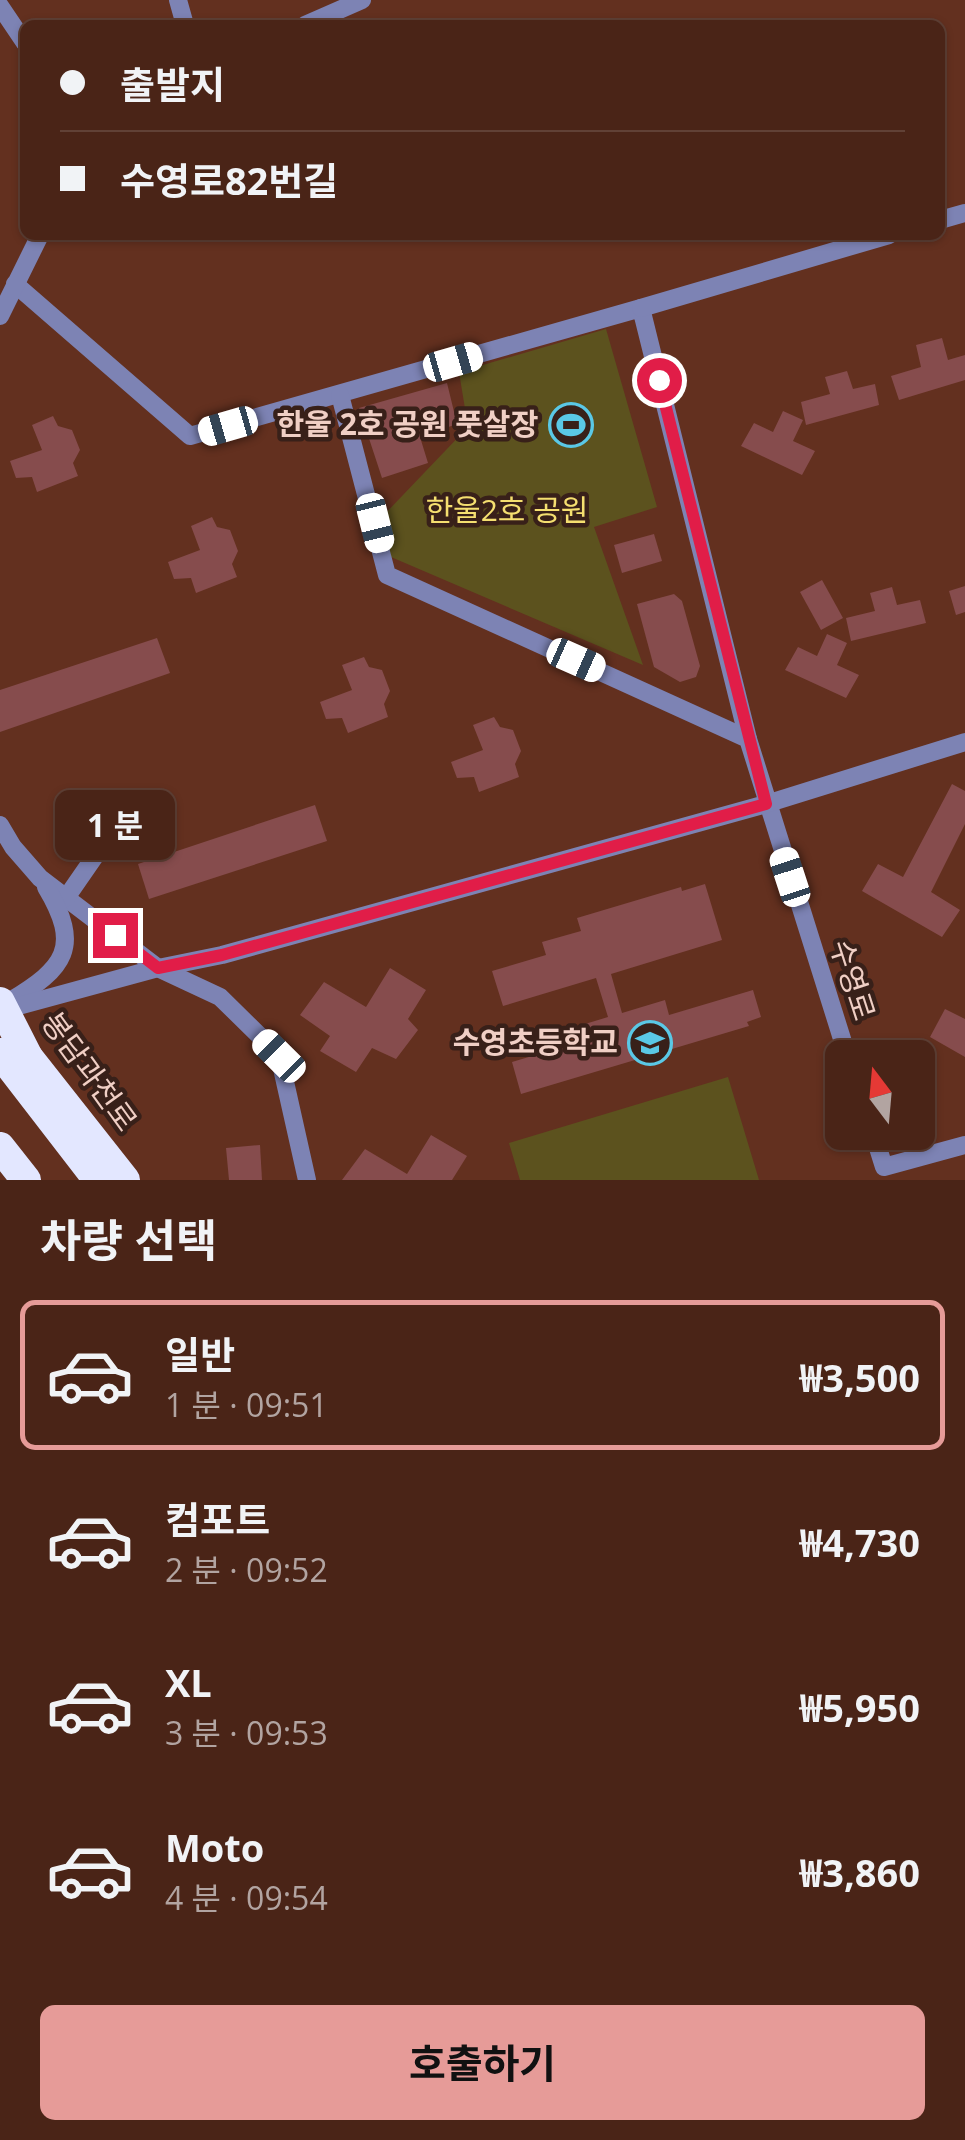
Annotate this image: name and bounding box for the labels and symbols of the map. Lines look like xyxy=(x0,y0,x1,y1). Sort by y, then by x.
car xyxy=(420,339,486,385)
route start xyxy=(637,358,682,403)
sports icon: 한울 2호 공원 풋살장 xyxy=(548,402,594,448)
car xyxy=(195,403,261,449)
place label: 한울 2호 공원 풋살장 xyxy=(277,403,538,444)
park label: 한울2호 공원 xyxy=(426,489,588,530)
car xyxy=(353,490,397,556)
car xyxy=(542,634,610,686)
callout: 1 분 xyxy=(55,790,175,860)
car xyxy=(766,844,814,910)
route end xyxy=(93,913,138,958)
street label: 수영로 xyxy=(821,934,886,1025)
street label: 봉담과천로 xyxy=(33,1003,147,1139)
school or university icon: 수영초등학교 xyxy=(627,1020,673,1066)
place label: 수영초등학교 xyxy=(452,1021,618,1062)
car xyxy=(247,1024,311,1088)
north arrow xyxy=(825,1040,935,1150)

